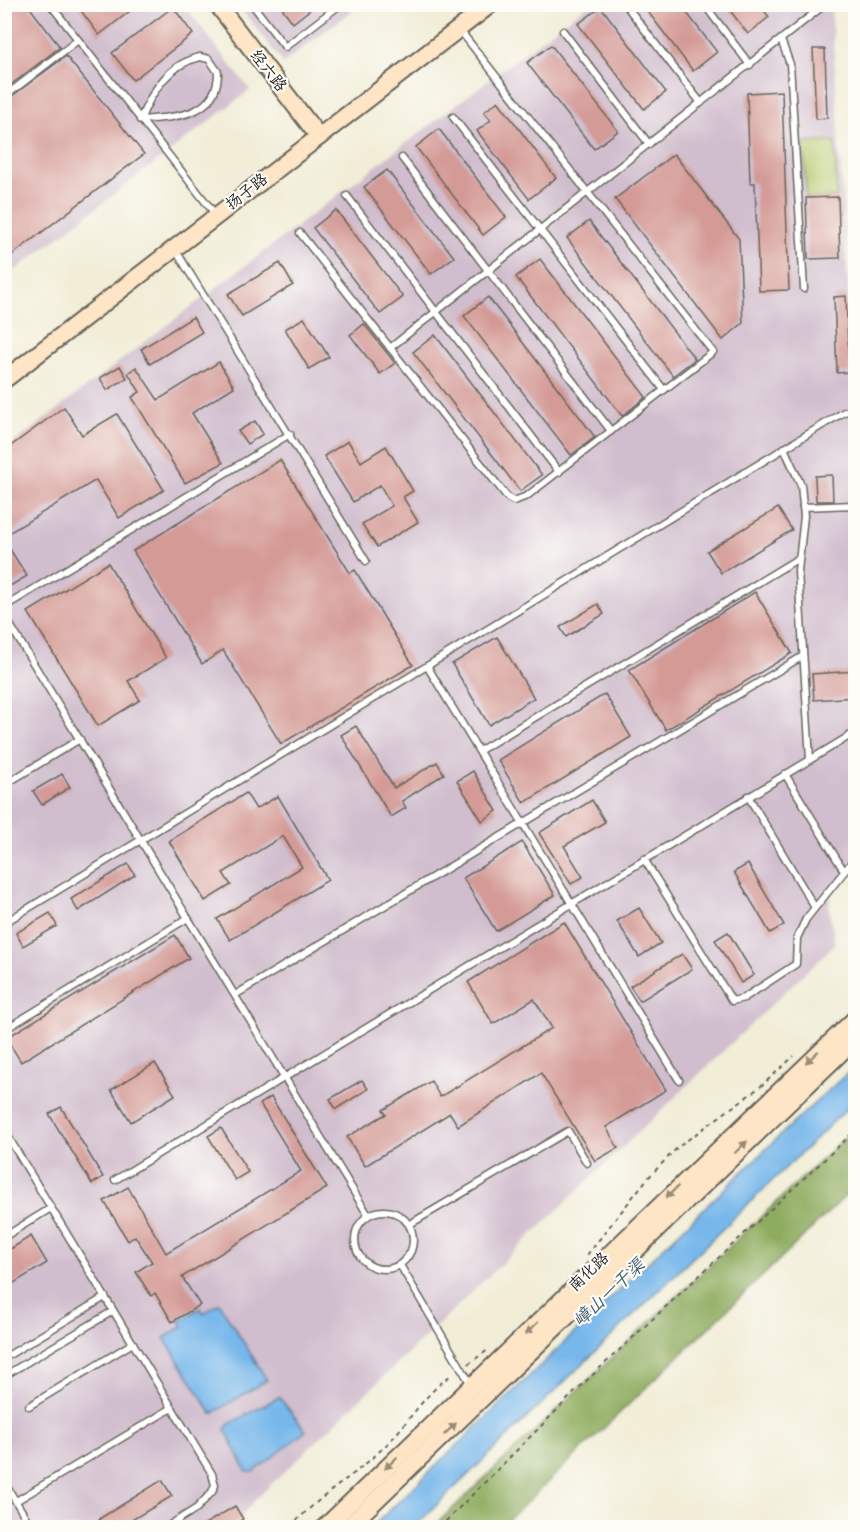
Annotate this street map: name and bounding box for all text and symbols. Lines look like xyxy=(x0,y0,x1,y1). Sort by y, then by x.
street label: 经六路 xyxy=(246,46,290,96)
street label: 扬子路 xyxy=(222,170,272,214)
one-way arrow xyxy=(805,1049,819,1063)
one-way arrow xyxy=(734,1140,749,1154)
one-way arrow xyxy=(664,1185,679,1199)
street label: 南化路 xyxy=(565,1248,613,1296)
water label: 嶂山一干渠 xyxy=(569,1253,651,1331)
one-way arrow xyxy=(525,1320,539,1334)
one-way arrow xyxy=(443,1422,458,1436)
one-way arrow xyxy=(384,1455,398,1469)

